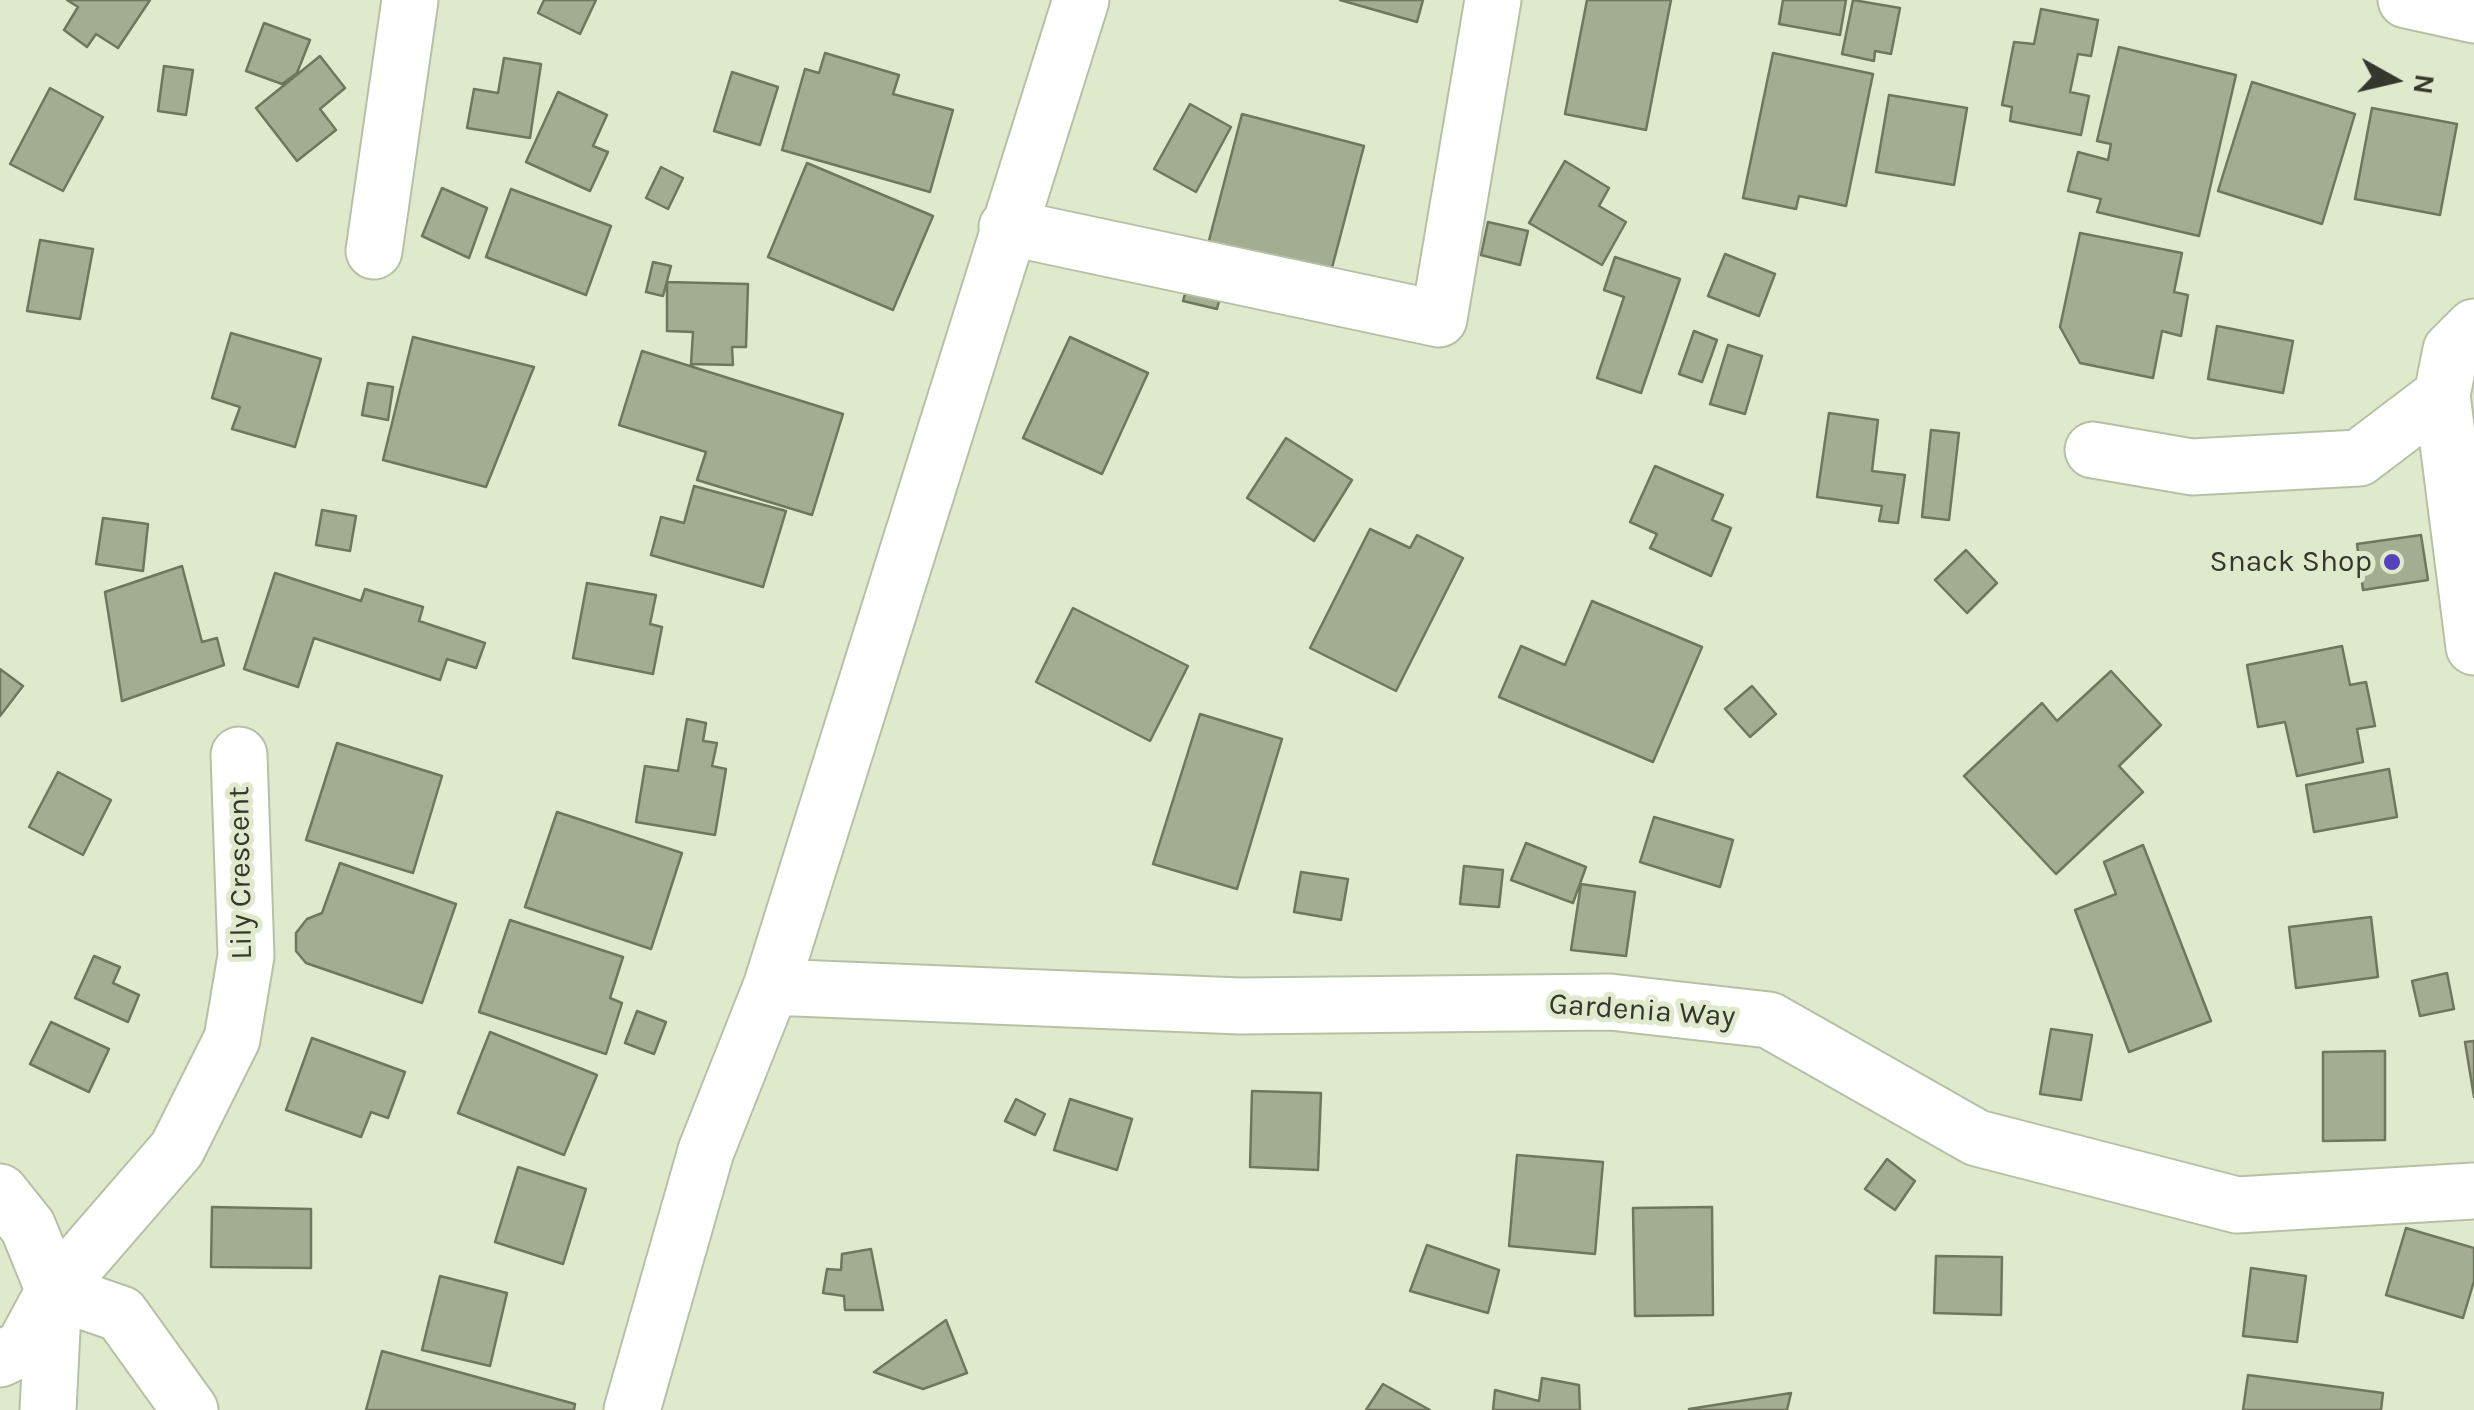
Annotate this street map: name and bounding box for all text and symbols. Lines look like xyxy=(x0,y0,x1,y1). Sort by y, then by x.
north arrow xyxy=(2344,30,2444,130)
text: N xyxy=(2406,72,2442,96)
place label: Snack Shop xyxy=(2210,544,2372,580)
marker: Snack Shop xyxy=(2381,551,2403,573)
street label: Lily Crescent xyxy=(221,786,261,960)
street label: Gardenia Way xyxy=(1548,987,1736,1035)

